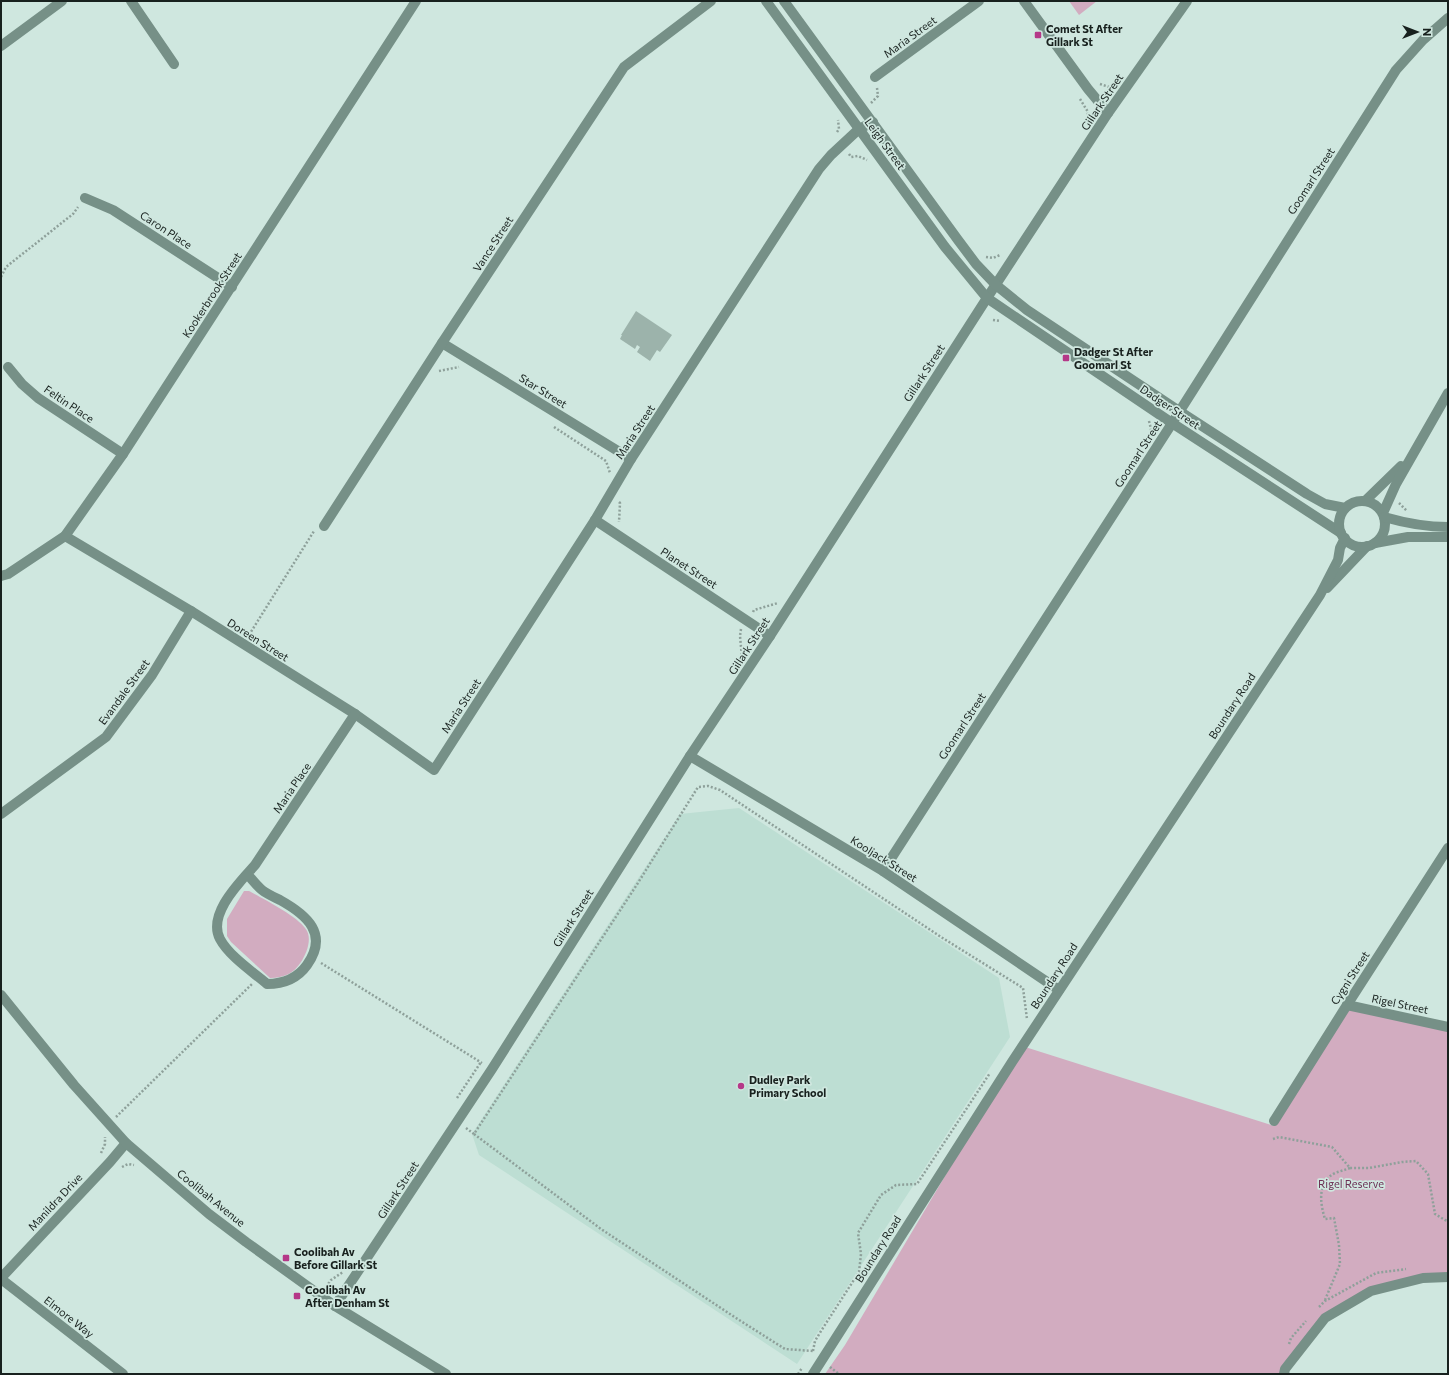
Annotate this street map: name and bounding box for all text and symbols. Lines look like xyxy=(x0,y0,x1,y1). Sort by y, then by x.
north arrow xyxy=(1397,12,1437,52)
street label: Maria Street xyxy=(881,13,939,60)
place label: Comet St After Gillark St xyxy=(1046,22,1123,48)
text: N xyxy=(1421,28,1434,36)
marker: Comet St After Gillark St xyxy=(1033,30,1043,40)
street label: Gillark Street xyxy=(1078,70,1126,133)
street label: Leigh Street xyxy=(862,115,909,172)
street label: Goomarl Street xyxy=(1284,145,1337,217)
street label: Caron Place xyxy=(138,208,195,251)
street label: Vance Street xyxy=(470,213,516,274)
street label: Kookerbrook Street xyxy=(179,249,244,340)
street label: Gillark Street xyxy=(900,341,947,404)
place label: Dadger St After Goomarl St xyxy=(1074,345,1153,371)
marker: Dadger St After Goomarl St xyxy=(1061,353,1071,363)
street label: Star Street xyxy=(517,371,570,411)
street label: Feltin Place xyxy=(42,382,97,425)
street label: Dadger Street xyxy=(1138,382,1203,432)
street label: Maria Street xyxy=(612,402,657,461)
street label: Goomarl Street xyxy=(1111,418,1164,490)
street label: Planet Street xyxy=(658,544,721,591)
street label: Gillark Street xyxy=(725,614,772,677)
street label: Doreen Street xyxy=(225,616,292,664)
street label: Evandale Street xyxy=(95,656,152,727)
street label: Boundary Road xyxy=(1205,670,1258,741)
street label: Maria Street xyxy=(438,676,483,735)
street label: Goomarl Street xyxy=(935,690,988,762)
street label: Maria Place xyxy=(270,760,313,815)
street label: Kooljack Street xyxy=(849,833,920,885)
street label: Gillark Street xyxy=(550,886,596,949)
street label: Boundary Road xyxy=(1027,940,1080,1011)
street label: Cygni Street xyxy=(1327,948,1372,1007)
street label: Rigel Street xyxy=(1370,991,1430,1016)
place label: Dudley Park Primary School xyxy=(749,1073,826,1099)
marker: Dudley Park Primary School xyxy=(736,1081,746,1091)
street label: Gillark Street xyxy=(374,1158,421,1221)
street label: Coolibah Avenue xyxy=(175,1166,248,1229)
street label: Manildra Drive xyxy=(25,1170,84,1233)
park label: Rigel Reserve xyxy=(1318,1177,1384,1190)
street label: Boundary Road xyxy=(852,1213,903,1284)
place label: Coolibah Av Before Gillark St xyxy=(294,1245,378,1271)
marker: Coolibah Av Before Gillark St xyxy=(281,1253,291,1263)
place label: Coolibah Av After Denham St xyxy=(305,1283,390,1309)
marker: Coolibah Av After Denham St xyxy=(292,1291,302,1301)
street label: Elmore Way xyxy=(42,1293,97,1340)

